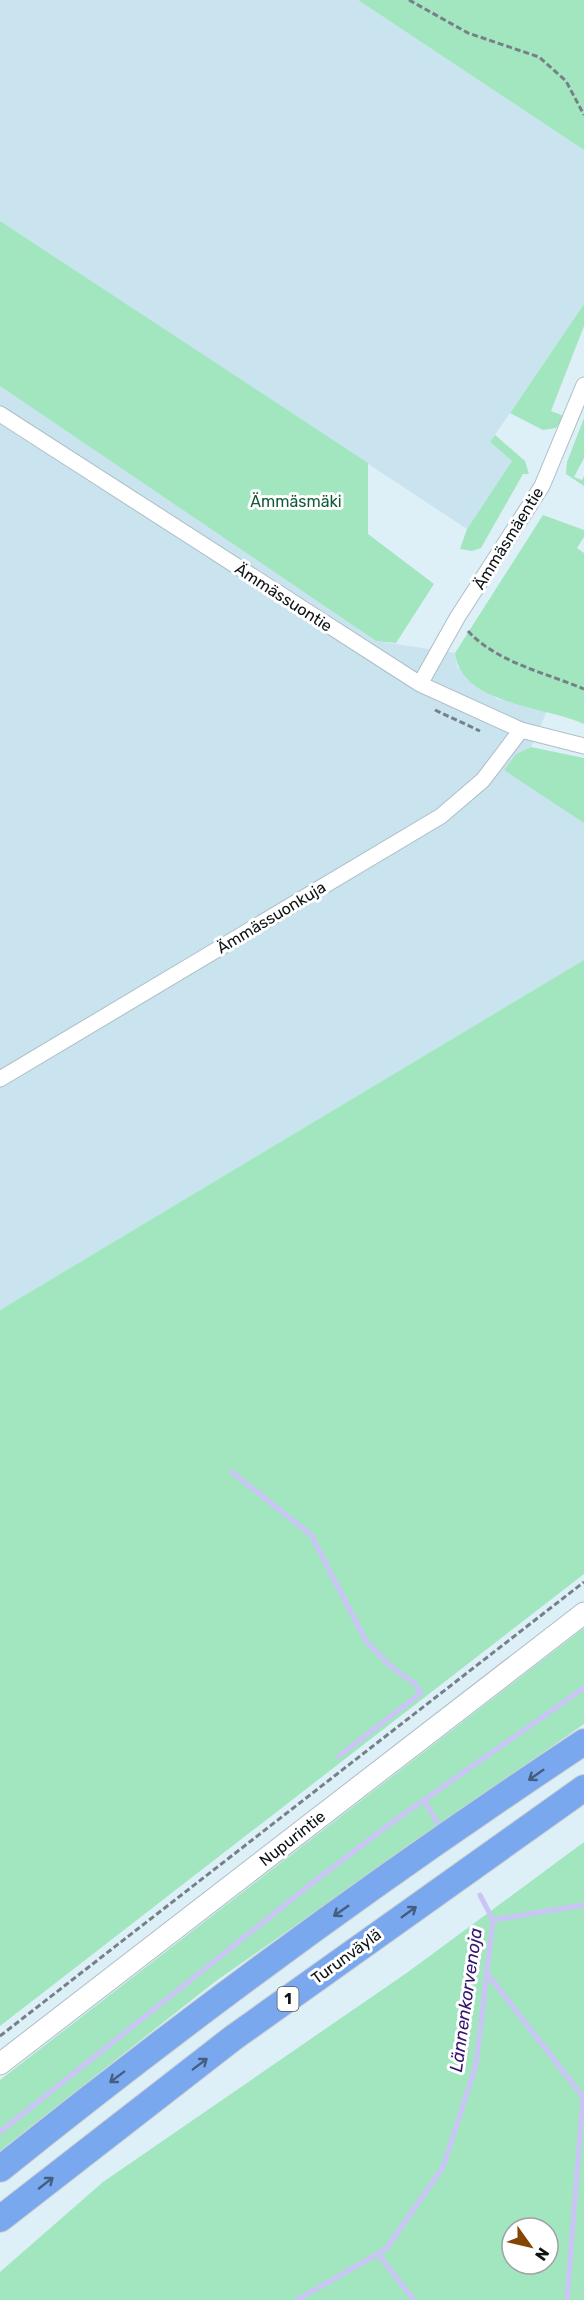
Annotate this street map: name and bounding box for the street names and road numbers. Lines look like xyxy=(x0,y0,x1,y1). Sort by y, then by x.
street label: Ämmäsmäentie xyxy=(469,484,547,593)
street label: Ämmässuontie xyxy=(232,559,336,636)
street label: Ämmässuonkuja xyxy=(213,877,329,957)
street label: Nupurintie xyxy=(256,1807,329,1870)
street label: Turunväylä xyxy=(308,1925,385,1988)
road number: 1 xyxy=(278,1987,298,2011)

